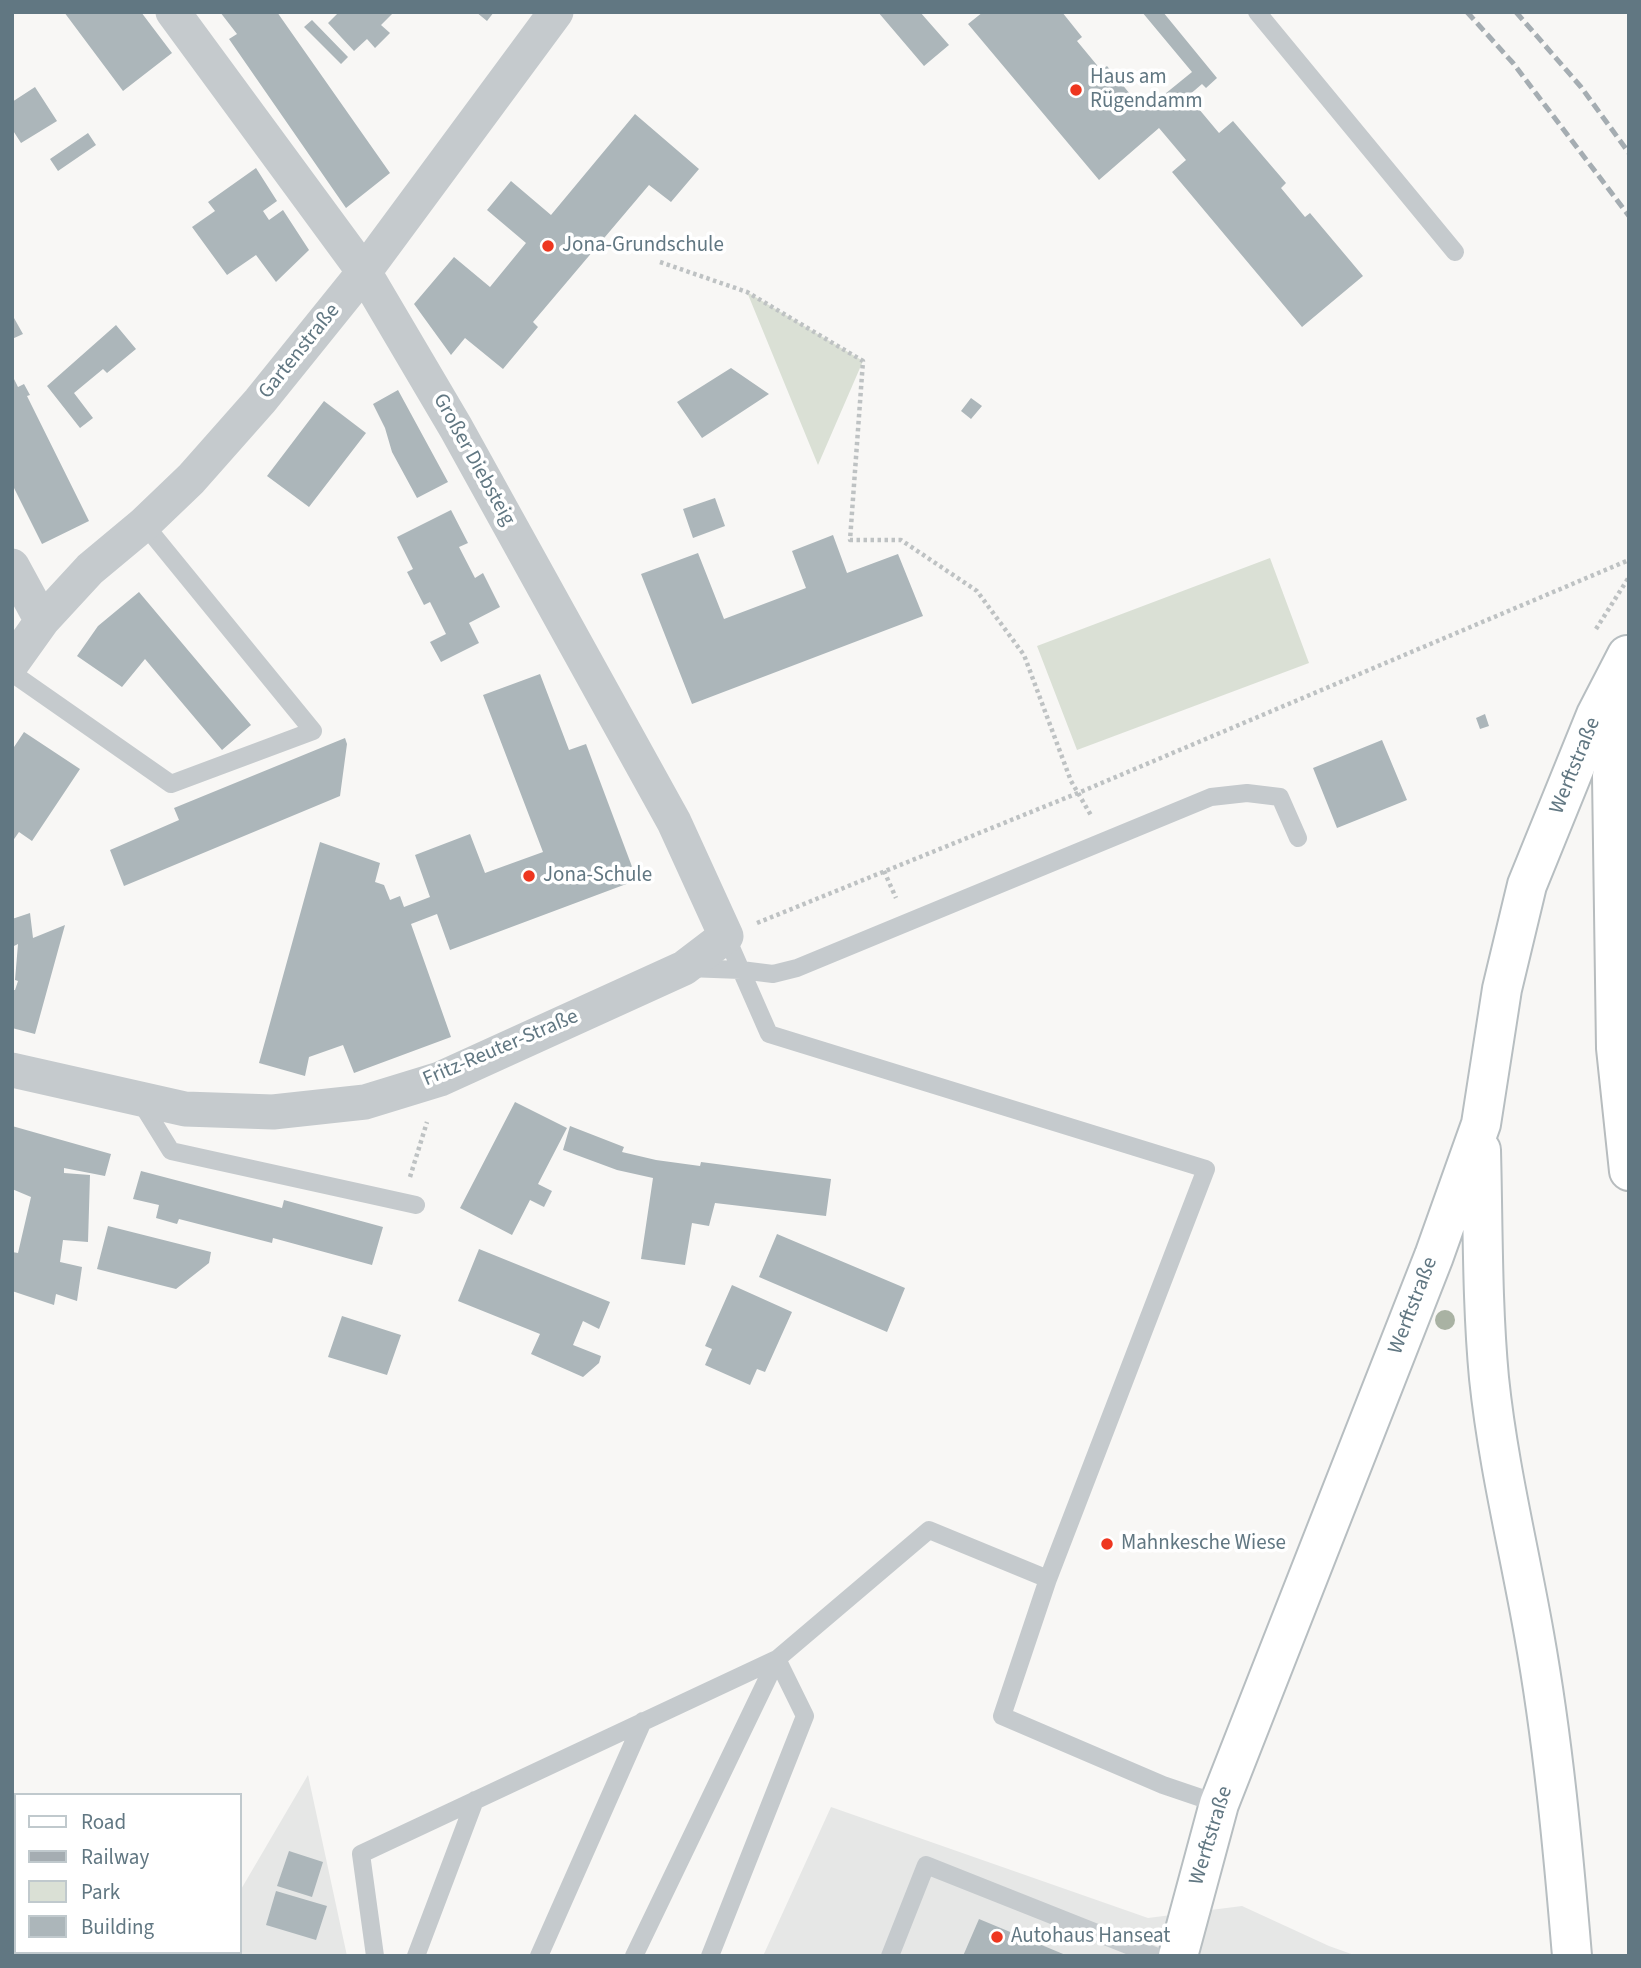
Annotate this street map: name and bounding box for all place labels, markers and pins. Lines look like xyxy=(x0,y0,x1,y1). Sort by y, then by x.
place label: Haus am Rügendamm xyxy=(1090,65,1203,115)
marker: Haus am Rügendamm xyxy=(1068,82,1084,98)
place label: Jona-Grundschule xyxy=(562,233,724,259)
marker: Jona-Grundschule xyxy=(540,238,556,254)
place label: Jona-Schule xyxy=(543,863,652,889)
marker: Jona-Schule xyxy=(521,868,537,884)
place label: Mahnkesche Wiese xyxy=(1121,1531,1286,1557)
marker: Mahnkesche Wiese xyxy=(1099,1536,1115,1552)
place label: Autohaus Hanseat xyxy=(1011,1924,1170,1950)
marker: Autohaus Hanseat xyxy=(989,1929,1005,1945)

